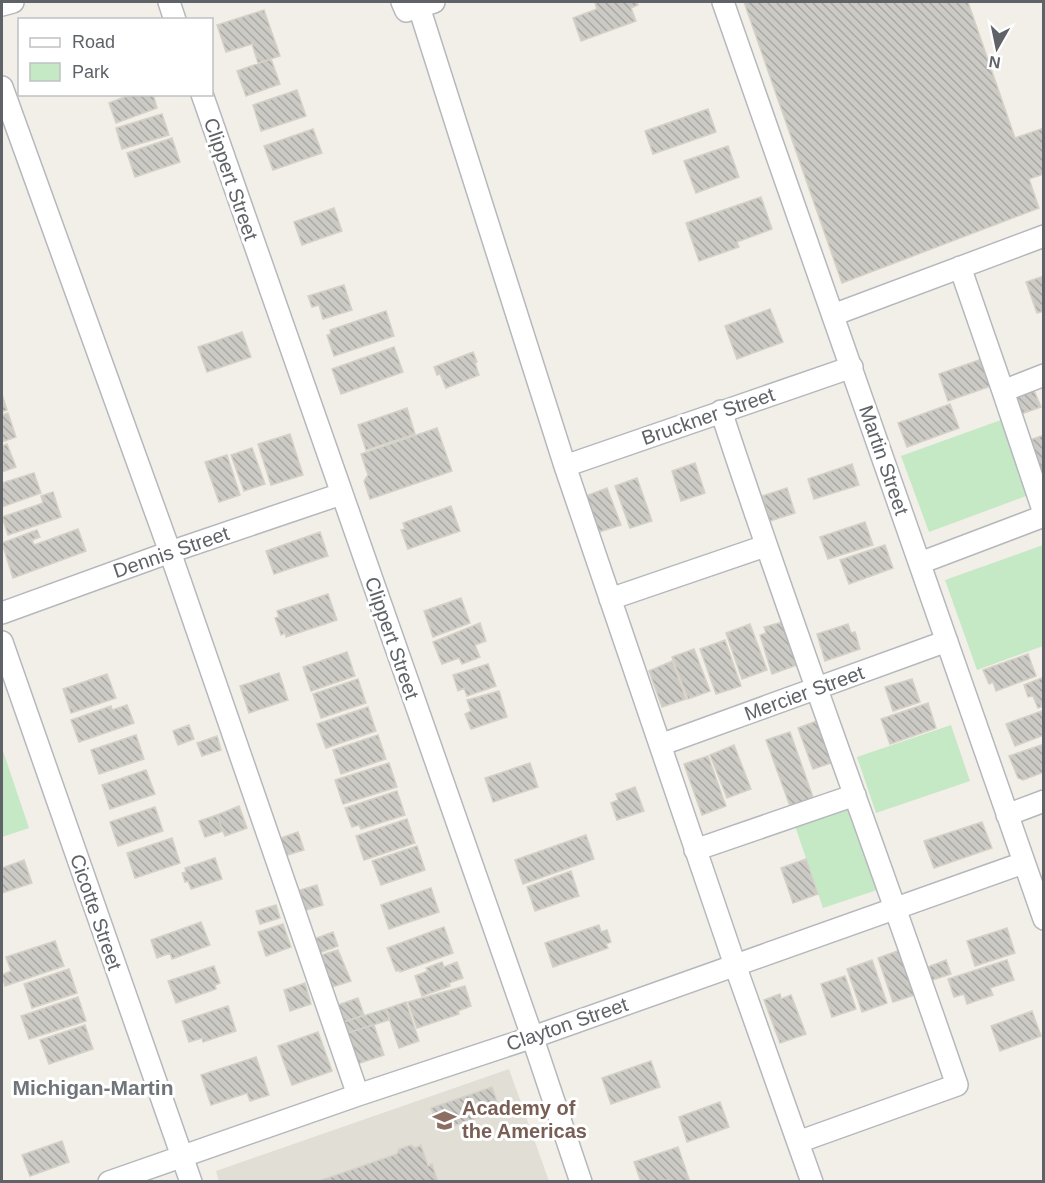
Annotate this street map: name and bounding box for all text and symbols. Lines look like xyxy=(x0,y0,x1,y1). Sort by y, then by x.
legend xyxy=(18,18,213,96)
north arrow xyxy=(967,18,1027,78)
text: Road xyxy=(72,32,115,52)
text: N xyxy=(988,53,1002,72)
text: Park xyxy=(72,62,110,82)
street label: Clippert Street xyxy=(200,115,262,243)
street label: Bruckner Street xyxy=(639,383,778,449)
street label: Martin Street xyxy=(855,402,913,518)
street label: Dennis Street xyxy=(110,522,232,582)
street label: Clippert Street xyxy=(361,574,423,702)
street label: Mercier Street xyxy=(741,661,867,725)
street label: Cicotte Street xyxy=(66,851,126,973)
street label: Clayton Street xyxy=(504,993,631,1055)
district label: Michigan-Martin xyxy=(13,1076,174,1099)
place label: Academy of the Americas xyxy=(462,1097,587,1142)
school or university icon: Academy of the Americas xyxy=(431,1107,457,1133)

